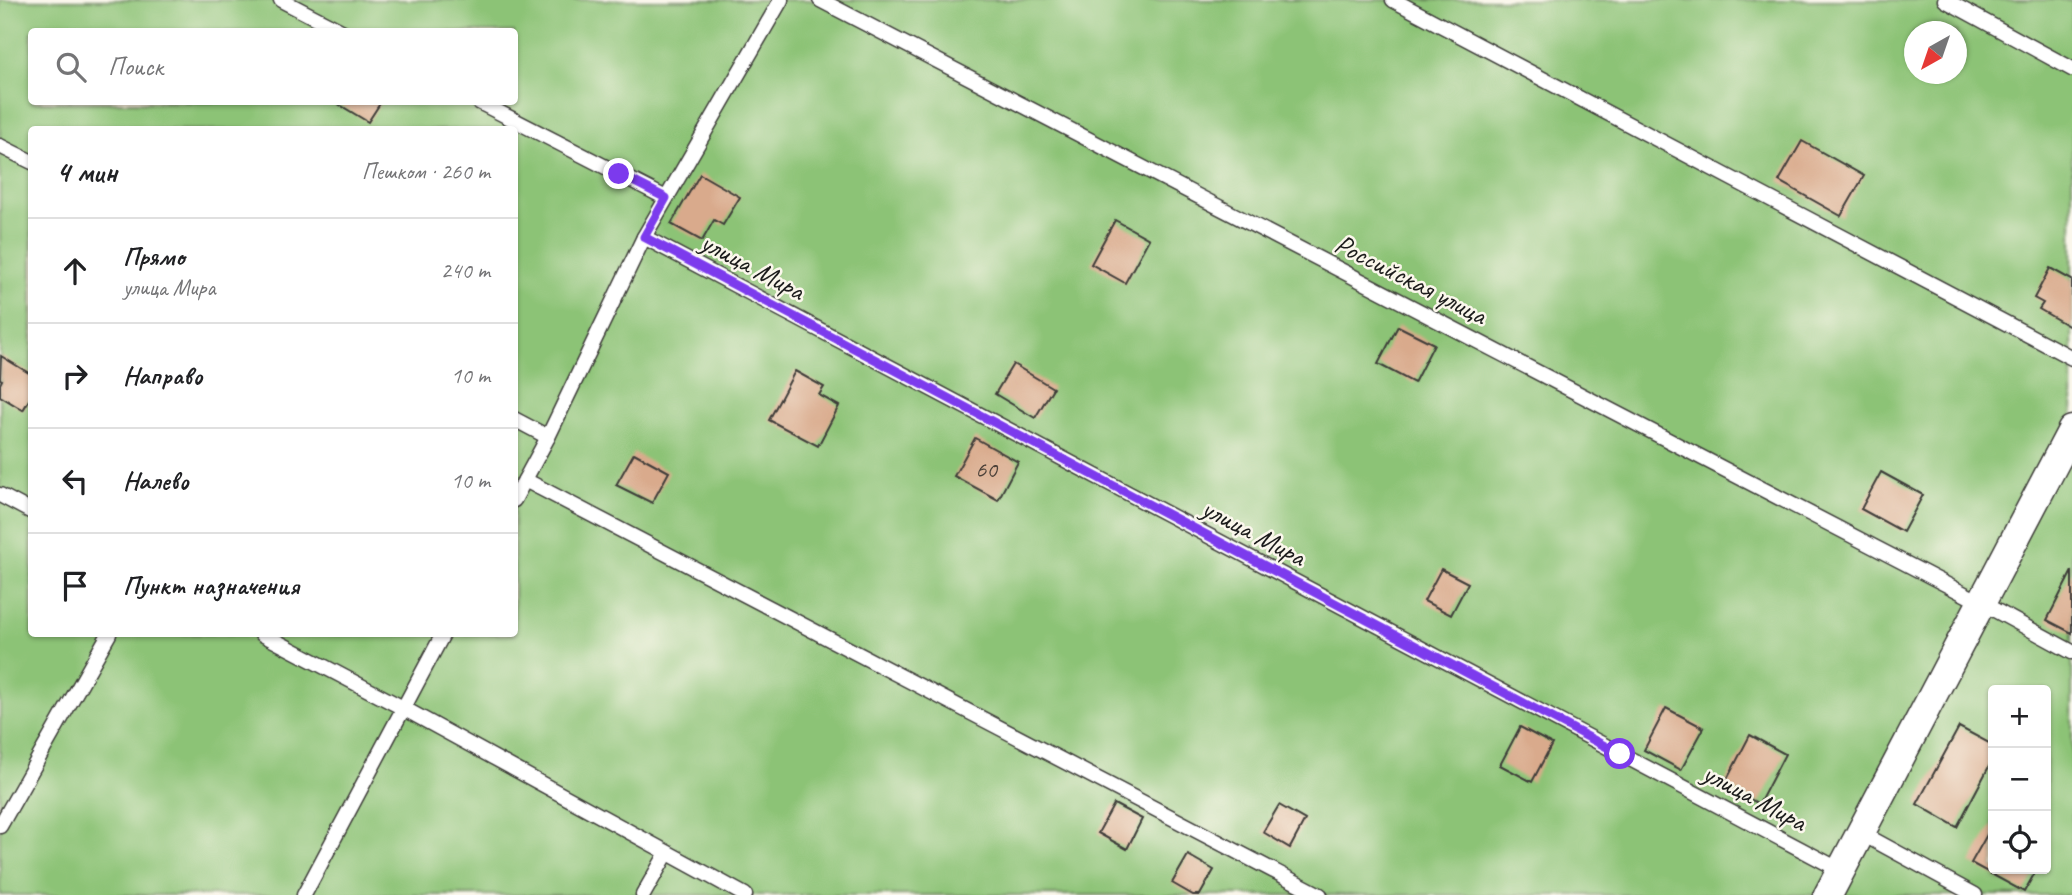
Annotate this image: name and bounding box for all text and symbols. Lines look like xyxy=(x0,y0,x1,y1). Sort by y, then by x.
north arrow xyxy=(1904,21,1967,84)
search box xyxy=(28,28,518,105)
icon: search xyxy=(52,48,90,86)
text: Поиск xyxy=(108,50,163,83)
text: 4 мин xyxy=(56,153,117,191)
text: Пешком · 260 m xyxy=(362,157,490,186)
route end xyxy=(603,158,634,189)
street label: улица Мира xyxy=(693,223,812,309)
street label: Российская улица xyxy=(1329,226,1494,333)
text: Прямо xyxy=(123,240,185,273)
icon: ahead xyxy=(56,252,94,290)
text: 240 m xyxy=(441,256,490,285)
text: улица Мира xyxy=(123,273,216,302)
icon: right xyxy=(56,357,94,395)
text: Направо xyxy=(123,359,202,392)
text: 10 m xyxy=(451,361,490,390)
house number: 60 xyxy=(975,454,999,484)
icon: left xyxy=(56,462,94,500)
text: Налево xyxy=(123,464,189,497)
text: 10 m xyxy=(451,466,490,495)
street label: улица Мира xyxy=(1194,489,1313,575)
icon: arrive xyxy=(56,567,94,605)
text: Пункт назначения xyxy=(123,569,299,602)
map controls xyxy=(1988,685,2051,874)
button: + xyxy=(1988,685,2051,748)
route start xyxy=(1604,738,1635,769)
button: − xyxy=(1988,748,2051,811)
street label: улица Мира xyxy=(1695,754,1814,840)
button: locate xyxy=(1988,811,2051,874)

